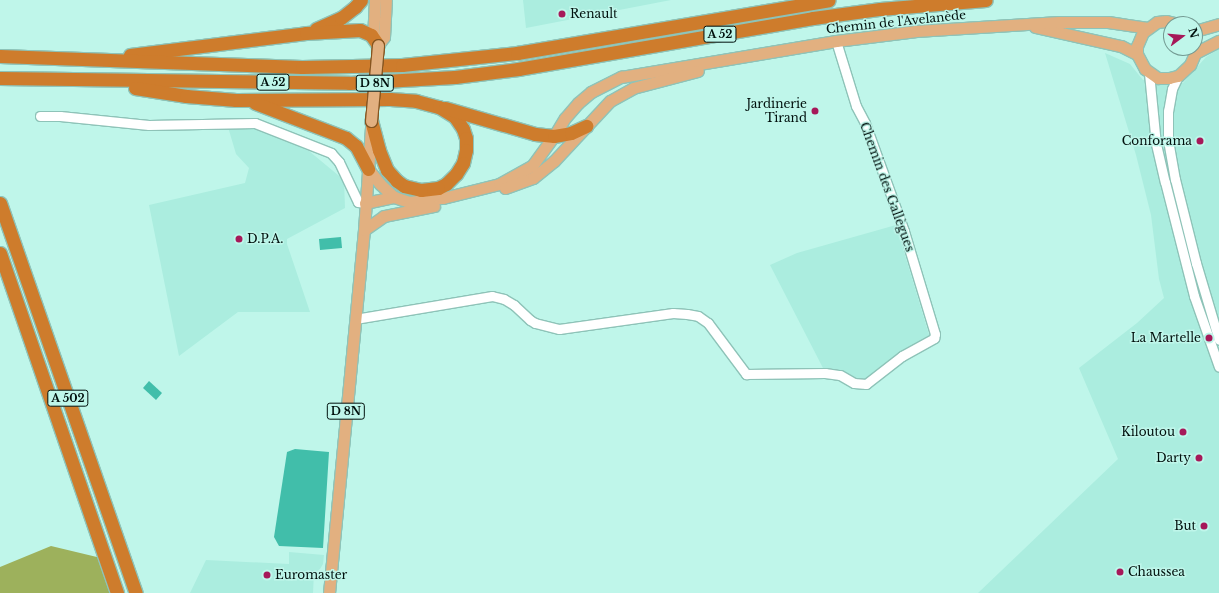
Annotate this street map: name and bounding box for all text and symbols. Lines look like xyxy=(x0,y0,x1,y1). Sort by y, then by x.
place label: Renault xyxy=(570,7,618,21)
street label: Chemin de l'Avelanède xyxy=(825,7,967,37)
marker: Renault xyxy=(557,9,567,19)
north arrow xyxy=(1163,16,1203,56)
road number: A 52 xyxy=(703,25,737,43)
text: N xyxy=(1185,26,1202,40)
road number: A 52 xyxy=(256,73,290,91)
road number: D 8N xyxy=(355,74,395,92)
place label: Jardinerie Tirand xyxy=(746,97,807,125)
marker: Jardinerie Tirand xyxy=(810,106,820,116)
street label: Chemin des Gallègues xyxy=(857,120,917,254)
place label: Conforama xyxy=(1122,134,1192,148)
marker: Conforama xyxy=(1195,136,1205,146)
place label: D.P.A. xyxy=(247,232,283,246)
marker: D.P.A. xyxy=(234,234,244,244)
place label: La Martelle xyxy=(1131,331,1201,345)
marker: La Martelle xyxy=(1204,333,1214,343)
road number: A 502 xyxy=(47,389,89,407)
road number: D 8N xyxy=(326,402,366,420)
place label: Kiloutou xyxy=(1121,425,1175,439)
marker: Kiloutou xyxy=(1178,427,1188,437)
place label: Darty xyxy=(1156,451,1191,465)
marker: Darty xyxy=(1194,453,1204,463)
place label: But xyxy=(1174,519,1196,533)
marker: But xyxy=(1199,521,1209,531)
place label: Chaussea xyxy=(1128,565,1185,579)
marker: Chaussea xyxy=(1115,567,1125,577)
place label: Euromaster xyxy=(275,568,347,582)
marker: Euromaster xyxy=(262,570,272,580)

